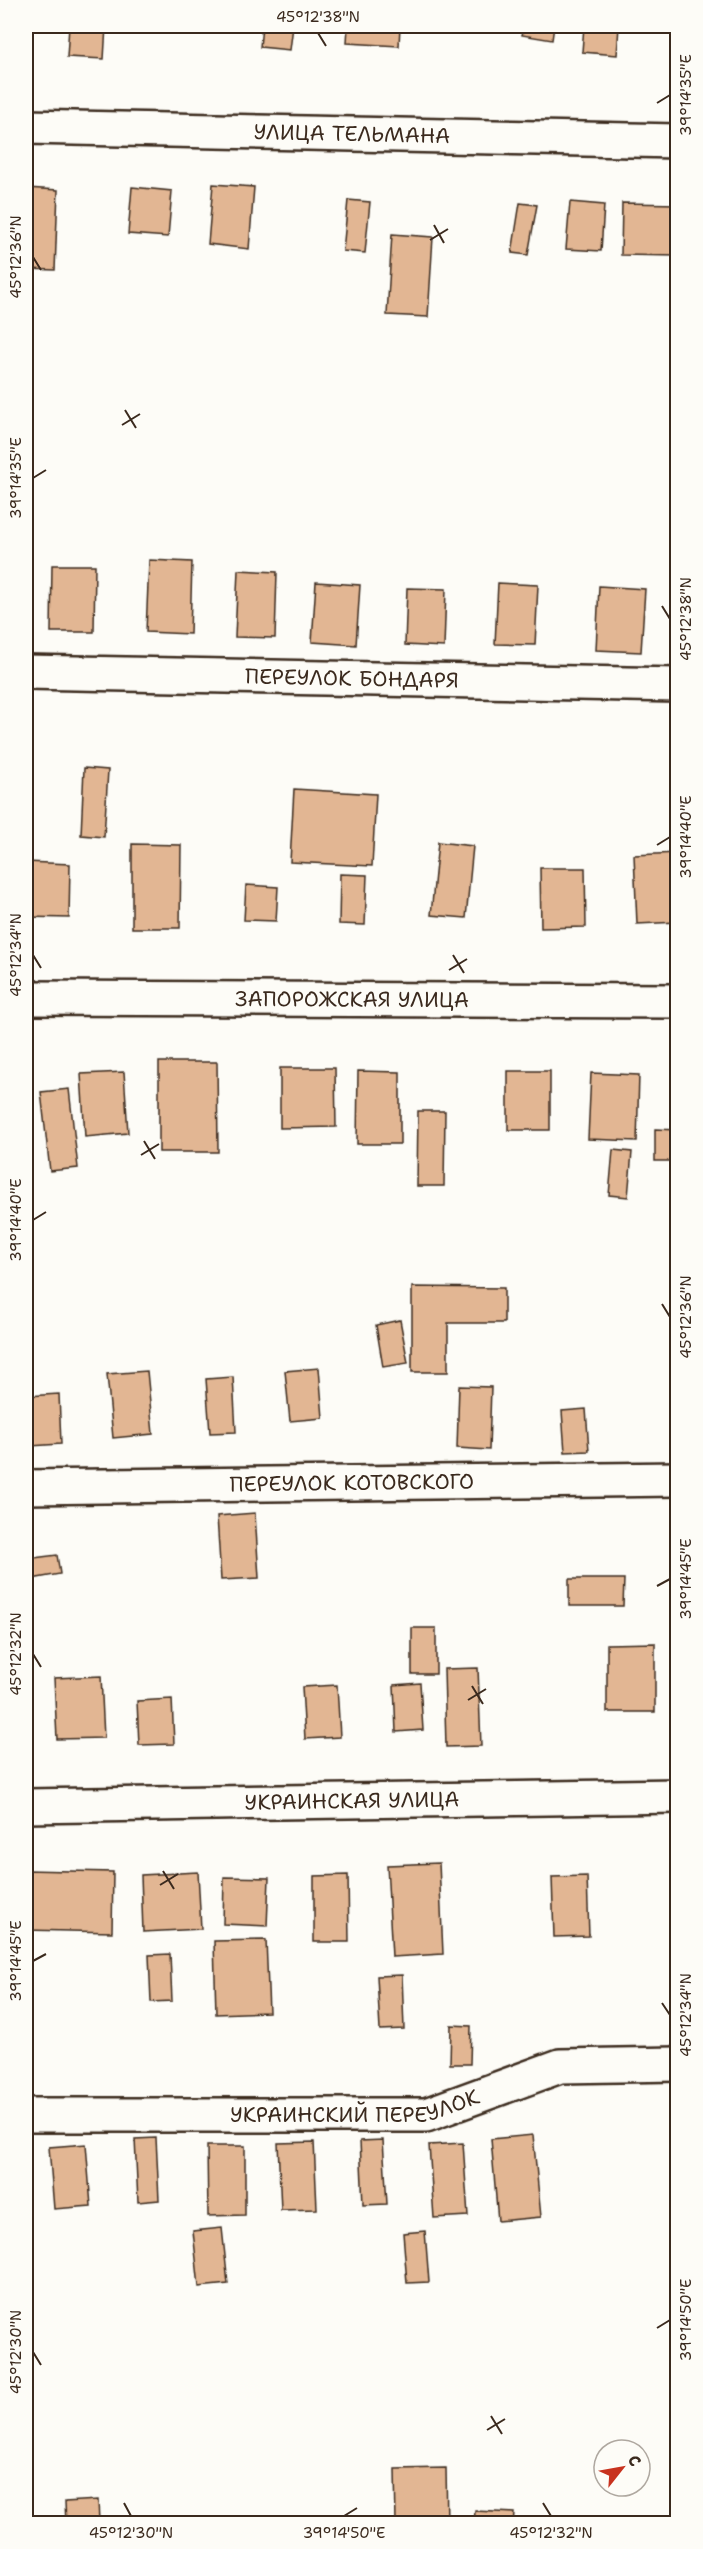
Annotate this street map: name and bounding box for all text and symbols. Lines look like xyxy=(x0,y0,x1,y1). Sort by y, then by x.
text: 45°12'38"N xyxy=(276,7,360,27)
text: 39°14'35"E xyxy=(676,54,696,136)
street label: УЛИЦА ТЕЛЬМАНА xyxy=(253,118,450,150)
text: 45°12'36"N xyxy=(6,215,26,299)
text: 39°14'35"E xyxy=(6,437,26,519)
text: 45°12'38"N xyxy=(676,577,696,661)
street label: ПЕРЕУЛОК БОНДАРЯ xyxy=(245,662,459,695)
text: 39°14'40"E xyxy=(676,795,696,879)
text: 45°12'34"N xyxy=(6,913,26,997)
street label: ЗАПОРОЖСКАЯ УЛИЦА xyxy=(235,985,469,1014)
text: 39°14'40"E xyxy=(6,1178,26,1262)
text: 45°12'36"N xyxy=(676,1275,696,1359)
street label: ПЕРЕУЛОК КОТОВСКОГО xyxy=(230,1468,474,1498)
text: 39°14'45"E xyxy=(676,1538,696,1620)
text: 45°12'32"N xyxy=(6,1612,26,1696)
street label: УКРАИНСКАЯ УЛИЦА xyxy=(244,1785,460,1817)
text: 39°14'45"E xyxy=(6,1920,26,2002)
text: 45°12'34"N xyxy=(676,1973,696,2057)
street label: УКРАИНСКИЙ ПЕРЕУЛОК xyxy=(230,2082,484,2129)
text: 39°14'50"E xyxy=(676,2279,696,2361)
text: 45°12'30"N xyxy=(6,2310,26,2394)
north arrow xyxy=(592,2438,652,2498)
text: С xyxy=(623,2451,646,2470)
text: 45°12'30"N xyxy=(89,2523,173,2543)
text: 39°14'50"E xyxy=(303,2523,385,2543)
text: 45°12'32"N xyxy=(509,2523,593,2543)

